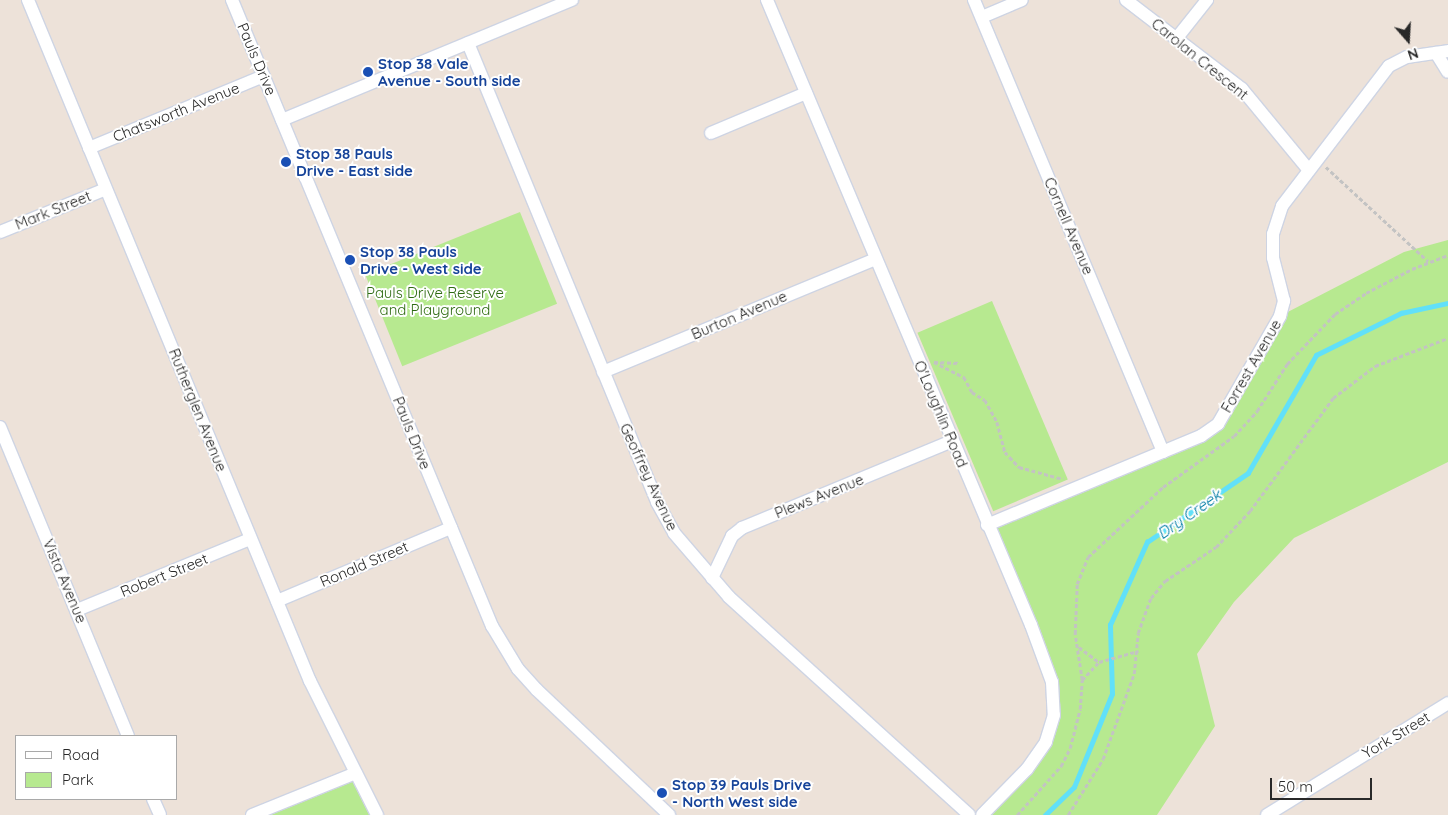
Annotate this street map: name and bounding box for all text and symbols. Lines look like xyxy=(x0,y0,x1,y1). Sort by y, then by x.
street label: Carolan Crescent xyxy=(1148,14,1252,104)
north arrow xyxy=(1383,15,1433,65)
street label: Pauls Drive xyxy=(234,20,280,98)
text: N xyxy=(1405,44,1421,64)
place label: Stop 38 Vale Avenue - South side xyxy=(378,54,521,89)
marker: Stop 38 Vale Avenue - South side xyxy=(362,66,374,78)
street label: Chatsworth Avenue xyxy=(110,78,242,146)
place label: Stop 38 Pauls Drive - East side xyxy=(296,144,413,179)
marker: Stop 38 Pauls Drive - East side xyxy=(280,156,292,168)
street label: Cornell Avenue xyxy=(1040,175,1098,277)
street label: Mark Street xyxy=(12,187,94,233)
place label: Stop 38 Pauls Drive - West side xyxy=(360,242,482,277)
marker: Stop 38 Pauls Drive - West side xyxy=(344,254,356,266)
park label: Pauls Drive Reserve and Playground xyxy=(366,283,504,318)
street label: Burton Avenue xyxy=(688,287,790,343)
street label: Forrest Avenue xyxy=(1217,316,1285,416)
street label: Rutherglen Avenue xyxy=(165,346,231,474)
street label: O'Loughlin Road xyxy=(910,358,972,470)
street label: Pauls Drive xyxy=(389,394,435,472)
street label: Geoffrey Avenue xyxy=(616,420,682,534)
street label: Plews Avenue xyxy=(772,470,866,522)
water label: Dry Creek xyxy=(1153,485,1225,543)
street label: Vista Avenue xyxy=(39,536,91,626)
street label: Ronald Street xyxy=(317,537,411,591)
street label: Robert Street xyxy=(118,549,210,601)
street label: York Street xyxy=(1359,708,1433,762)
legend xyxy=(15,735,178,800)
text: Road xyxy=(62,745,99,764)
scale bar xyxy=(1273,768,1376,800)
text: Park xyxy=(62,770,94,789)
place label: Stop 39 Pauls Drive - North West side xyxy=(672,775,811,810)
text: 50 m xyxy=(1278,777,1313,796)
marker: Stop 39 Pauls Drive - North West side xyxy=(656,787,668,799)

